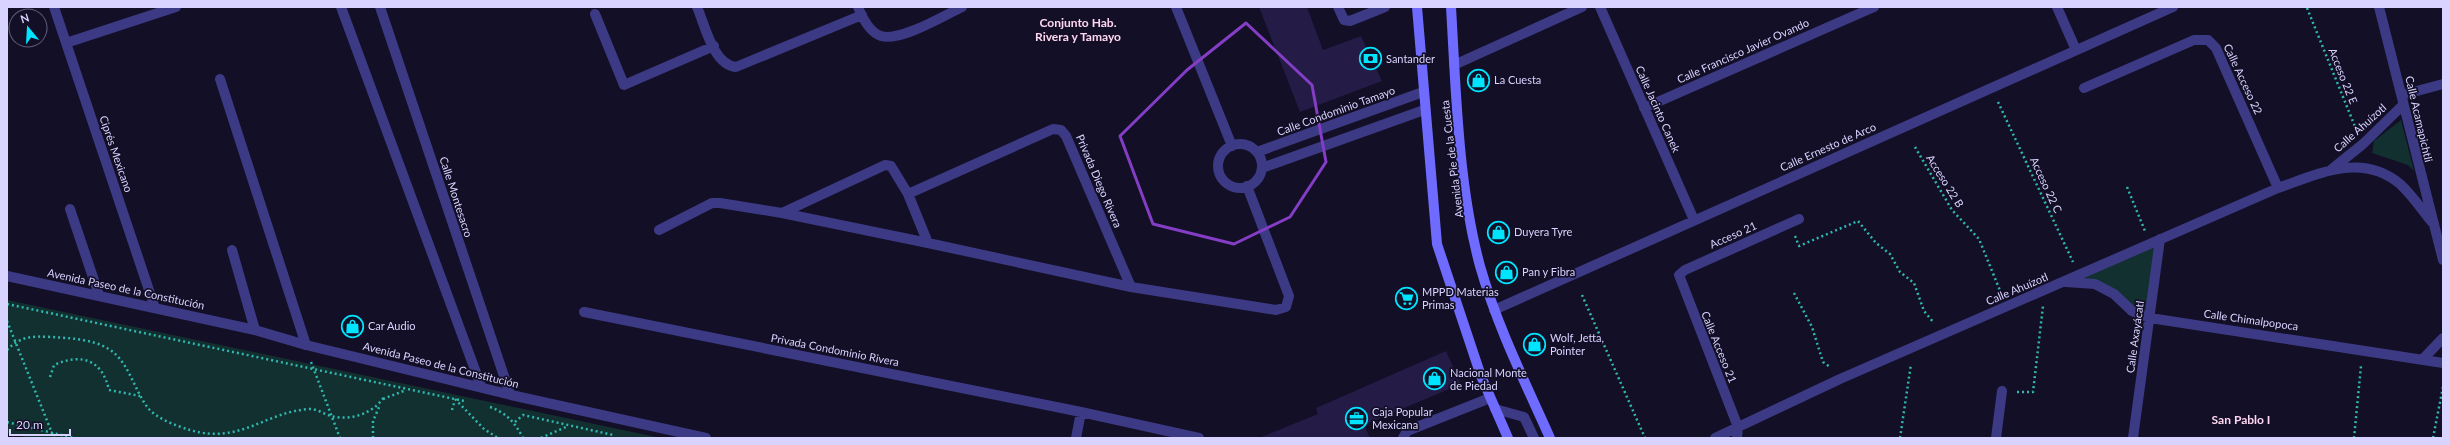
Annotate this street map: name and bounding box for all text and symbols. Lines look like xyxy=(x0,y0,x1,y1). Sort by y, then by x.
north arrow xyxy=(8,8,48,48)
text: N xyxy=(19,11,31,26)
district label: Conjunto Hab. Rivera y Tamayo xyxy=(1035,15,1121,44)
street label: Calle Francisco Javier Ovando xyxy=(1675,15,1811,86)
street label: Calle Acceso 22 xyxy=(2221,41,2265,116)
bank icon: Santander xyxy=(1358,46,1384,72)
street label: Acceso 22 E xyxy=(2326,46,2361,106)
place label: Santander xyxy=(1386,52,1435,65)
street label: Calle Jacinto Canek xyxy=(1634,63,1684,155)
shop icon: La Cuesta xyxy=(1465,67,1491,93)
place label: La Cuesta xyxy=(1494,73,1541,86)
street label: Calle Acamapichtli xyxy=(2403,74,2436,164)
street label: Calle Condominio Tamayo xyxy=(1275,83,1397,138)
street label: Avenida Pie de la Cuesta xyxy=(1438,99,1465,219)
street label: Calle Ahuízotl xyxy=(2331,101,2389,155)
street label: Ciprés Mexicano xyxy=(97,114,136,194)
street label: Calle Ernesto de Arco xyxy=(1778,120,1878,174)
street label: Privada Diego Rivera xyxy=(1074,132,1125,229)
street label: Acceso 22 B xyxy=(1924,152,1967,210)
street label: Calle Montesacro xyxy=(437,155,476,239)
street label: Acceso 22 C xyxy=(2028,155,2065,215)
street label: Acceso 21 xyxy=(1707,218,1758,251)
shop icon: Duyera Tyre xyxy=(1485,219,1511,245)
place label: Duyera Tyre xyxy=(1514,225,1573,238)
shop icon: Pan y Fibra xyxy=(1493,259,1519,285)
street label: Avenida Paseo de la Constitución xyxy=(46,265,206,312)
place label: Pan y Fibra xyxy=(1522,265,1575,278)
street label: Calle Ahuízotl xyxy=(1984,270,2050,307)
supermarket icon: MPPD Materias Primas xyxy=(1393,285,1419,311)
place label: MPPD Materias Primas xyxy=(1422,285,1499,311)
street label: Calle Axayácatl xyxy=(2123,300,2146,374)
street label: Calle Chimalpopoca xyxy=(2203,306,2299,333)
street label: Calle Acceso 21 xyxy=(1699,309,1740,385)
shop icon: Car Audio xyxy=(340,313,366,339)
place label: Car Audio xyxy=(368,319,416,332)
street label: Privada Condominio Rivera xyxy=(770,331,900,368)
shop icon: Wolf, Jetta, Pointer xyxy=(1522,331,1548,357)
place label: Wolf, Jetta, Pointer xyxy=(1550,331,1604,357)
street label: Avenida Paseo de la Constitución xyxy=(362,339,520,390)
shop icon: Nacional Monte de Piedad xyxy=(1421,366,1447,392)
place label: Nacional Monte de Piedad xyxy=(1450,366,1527,392)
office icon: Caja Popular Mexicana xyxy=(1343,405,1369,431)
place label: Caja Popular Mexicana xyxy=(1372,405,1433,431)
scale bar xyxy=(10,411,70,437)
district label: San Pablo I xyxy=(2212,412,2270,427)
text: 20 m xyxy=(16,417,43,432)

